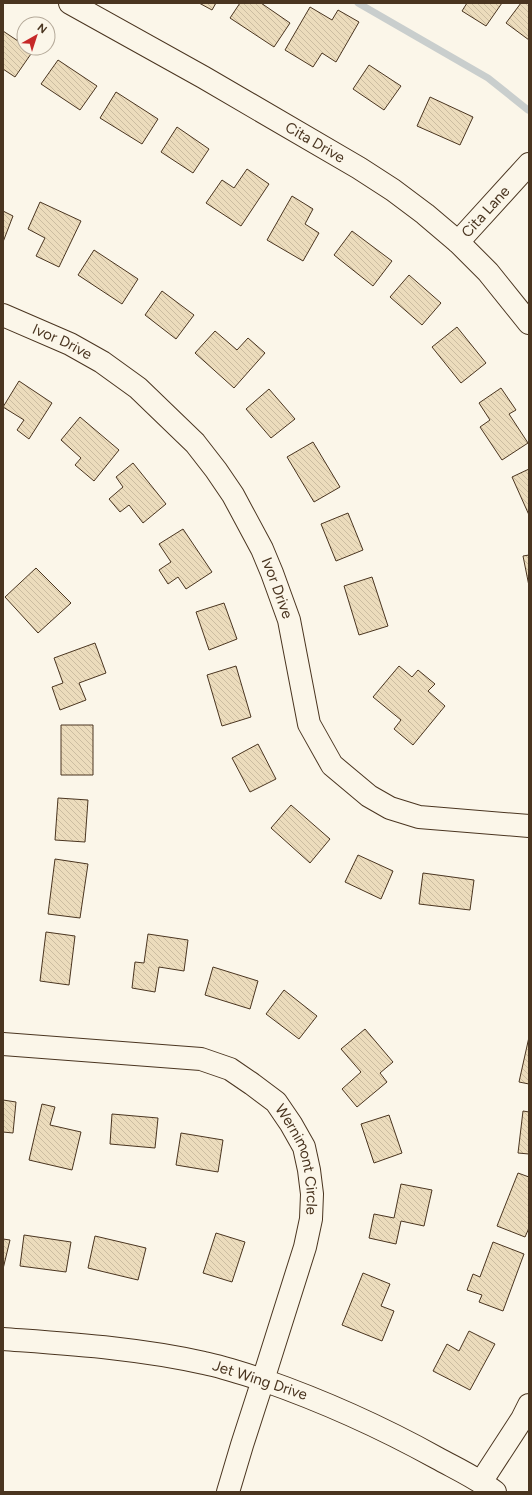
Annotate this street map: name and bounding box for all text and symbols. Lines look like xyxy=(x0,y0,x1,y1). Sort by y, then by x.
north arrow xyxy=(16,16,56,56)
text: N xyxy=(35,21,49,36)
street label: Cita Drive xyxy=(282,118,348,167)
street label: Cita Lane xyxy=(458,182,514,241)
street label: Ivor Drive xyxy=(30,320,95,364)
street label: Ivor Drive xyxy=(258,555,297,621)
street label: Wernimont Circle xyxy=(271,1101,321,1215)
street label: Jet Wing Drive xyxy=(210,1356,310,1404)

